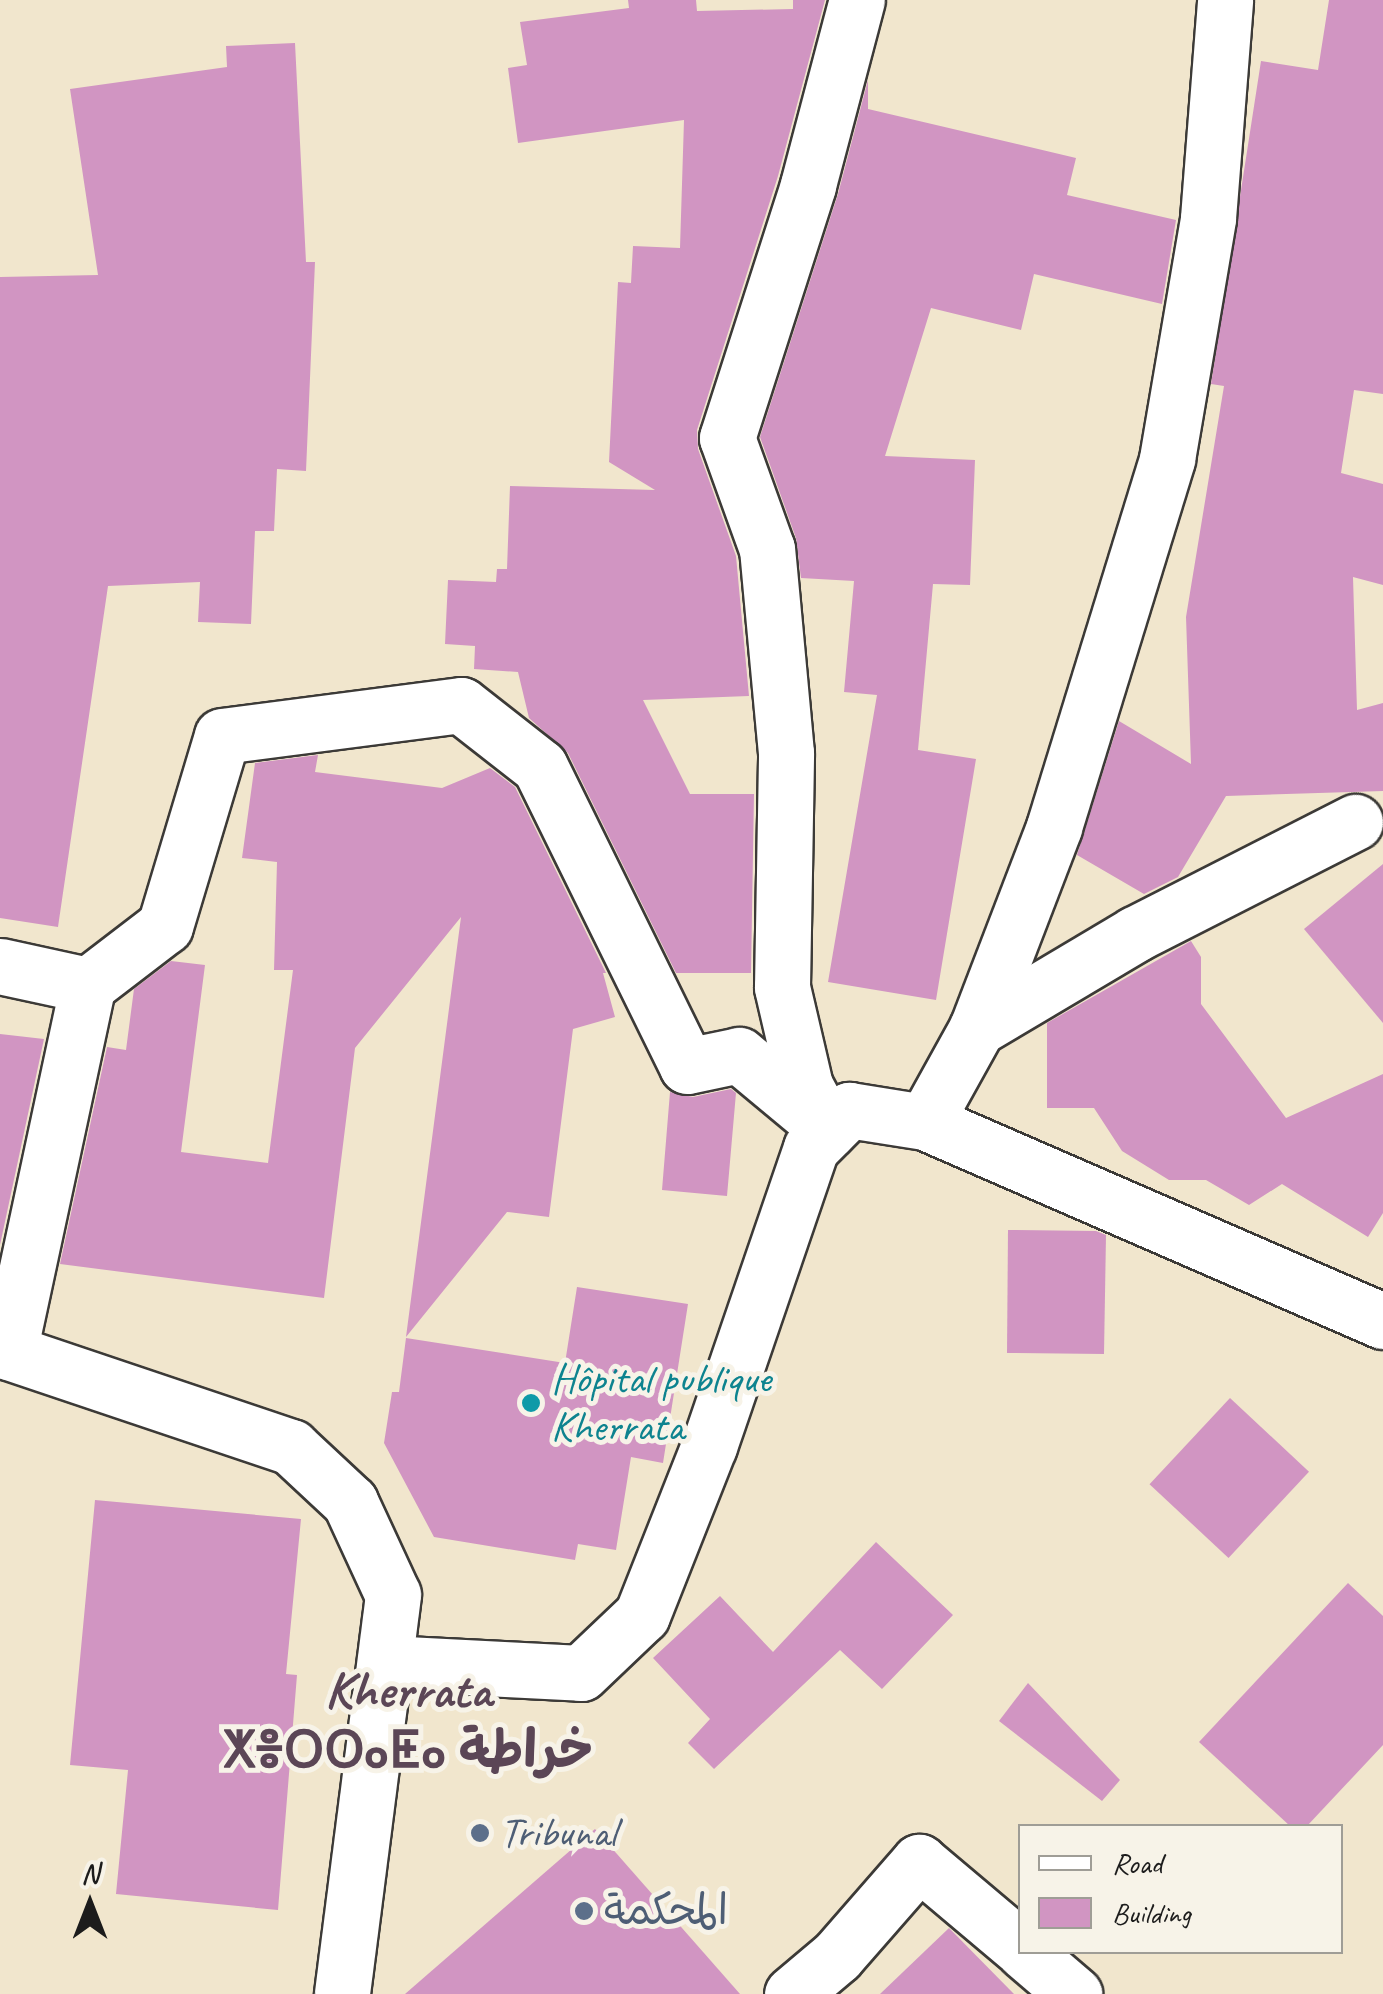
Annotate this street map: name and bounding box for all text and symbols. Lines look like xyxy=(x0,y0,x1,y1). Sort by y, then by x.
place label: Hôpital publique Kherrata xyxy=(551,1354,770,1452)
marker: Hôpital publique Kherrata xyxy=(520,1392,542,1414)
district label: Kherrata ⵅⴻⵔⵔⴰⵟⴰ خراطة xyxy=(223,1660,593,1782)
place label: Tribunal xyxy=(500,1808,616,1858)
marker: Tribunal xyxy=(469,1822,491,1844)
legend xyxy=(1018,1824,1343,1954)
text: Road xyxy=(1112,1844,1162,1882)
north arrow xyxy=(40,1854,140,1954)
text: N xyxy=(81,1856,99,1891)
place label: المحكمة xyxy=(604,1886,728,1936)
text: Building xyxy=(1112,1894,1191,1932)
marker: المحكمة xyxy=(573,1900,595,1922)

